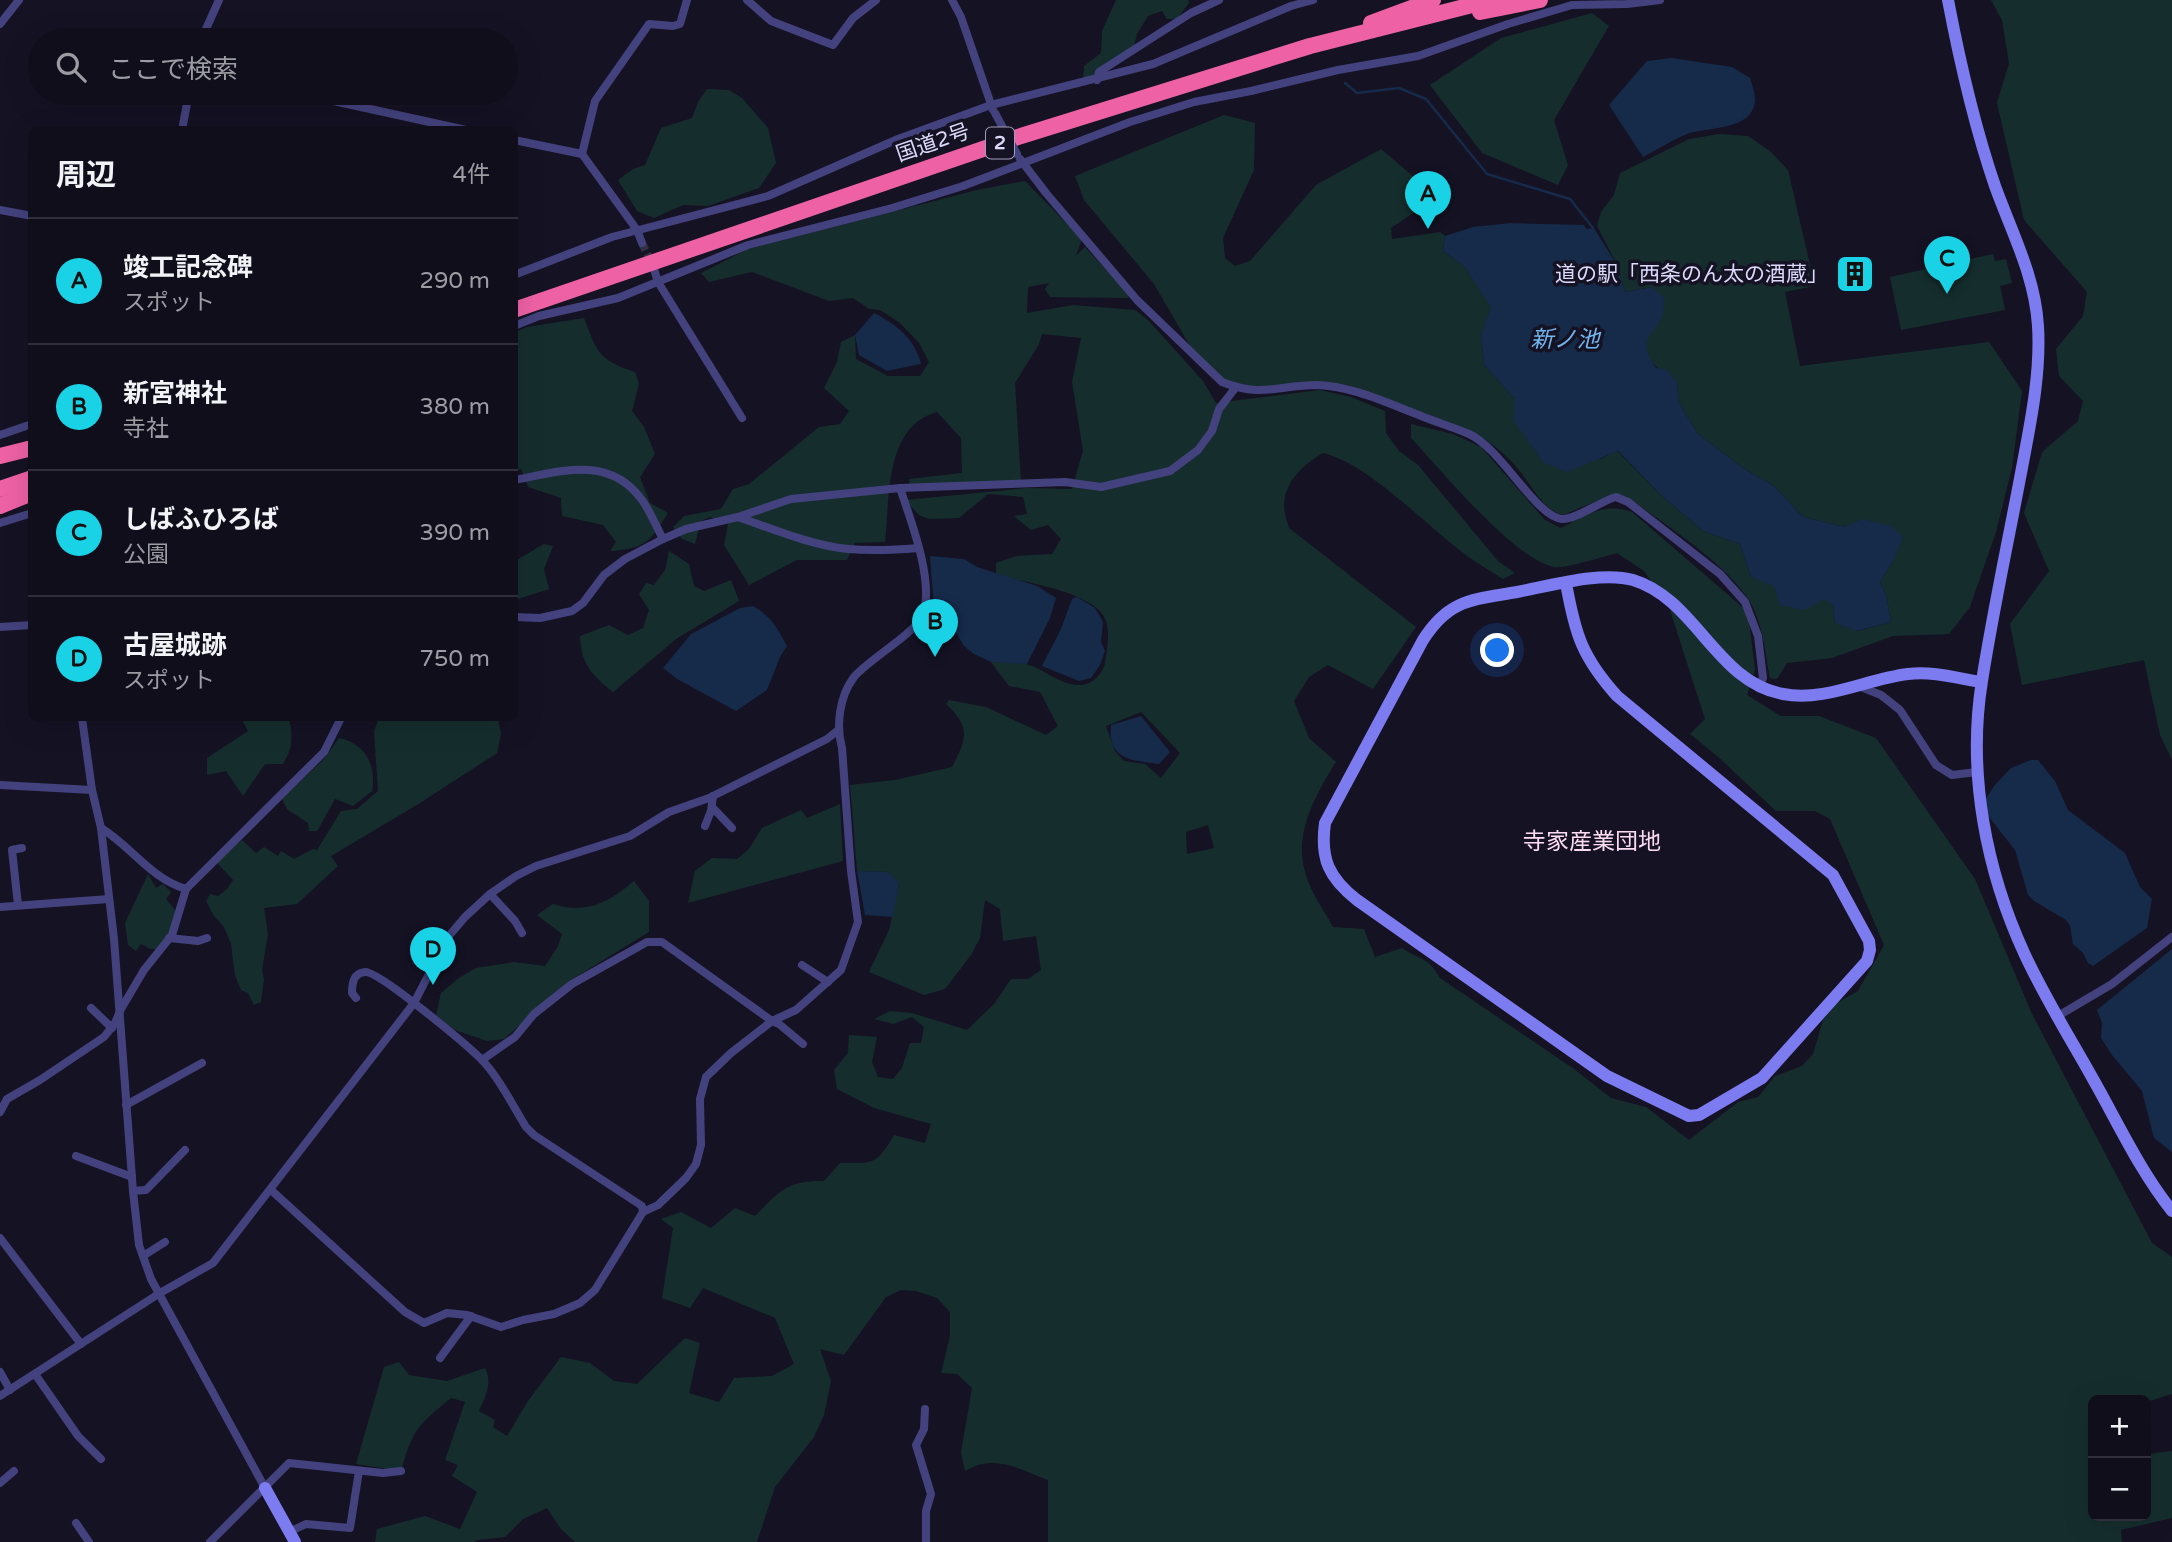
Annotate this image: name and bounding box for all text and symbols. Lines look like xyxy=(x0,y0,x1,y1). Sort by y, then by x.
search box xyxy=(28,28,518,105)
icon: search xyxy=(52,48,90,86)
text: ここで検索 xyxy=(108,54,238,85)
street label: 国道2号 xyxy=(893,119,973,167)
road number: 2 xyxy=(986,127,1014,158)
text: 周辺 xyxy=(56,157,116,194)
text: 4件 xyxy=(453,161,490,189)
pin: A xyxy=(1405,171,1451,229)
pin: C xyxy=(1924,236,1970,294)
text: 竣工記念碑 xyxy=(123,252,253,283)
building icon: 道の駅「西条のん太の酒蔵」 xyxy=(1834,253,1876,295)
place label: 道の駅「西条のん太の酒蔵」 xyxy=(1555,262,1828,287)
text: A xyxy=(70,267,88,295)
text: 290 m xyxy=(420,267,490,295)
text: スポット xyxy=(123,289,215,317)
water label: 新ノ池 xyxy=(1531,326,1602,354)
text: 新宮神社 xyxy=(123,378,227,409)
text: B xyxy=(71,393,87,421)
text: 380 m xyxy=(420,393,490,421)
text: 寺社 xyxy=(123,415,169,443)
text: しばふひろば xyxy=(123,504,279,535)
text: C xyxy=(71,519,87,547)
text: 390 m xyxy=(420,519,490,547)
text: 公園 xyxy=(123,541,169,569)
pin: B xyxy=(912,599,958,657)
text: 古屋城跡 xyxy=(123,630,227,661)
your location xyxy=(1480,633,1514,667)
text: D xyxy=(70,645,88,673)
text: 750 m xyxy=(420,645,490,673)
text: スポット xyxy=(123,667,215,695)
district label: 寺家産業団地 xyxy=(1523,828,1661,856)
pin: D xyxy=(410,927,456,985)
map controls xyxy=(2088,1395,2151,1521)
button: + xyxy=(2088,1395,2151,1458)
button: − xyxy=(2088,1458,2151,1521)

